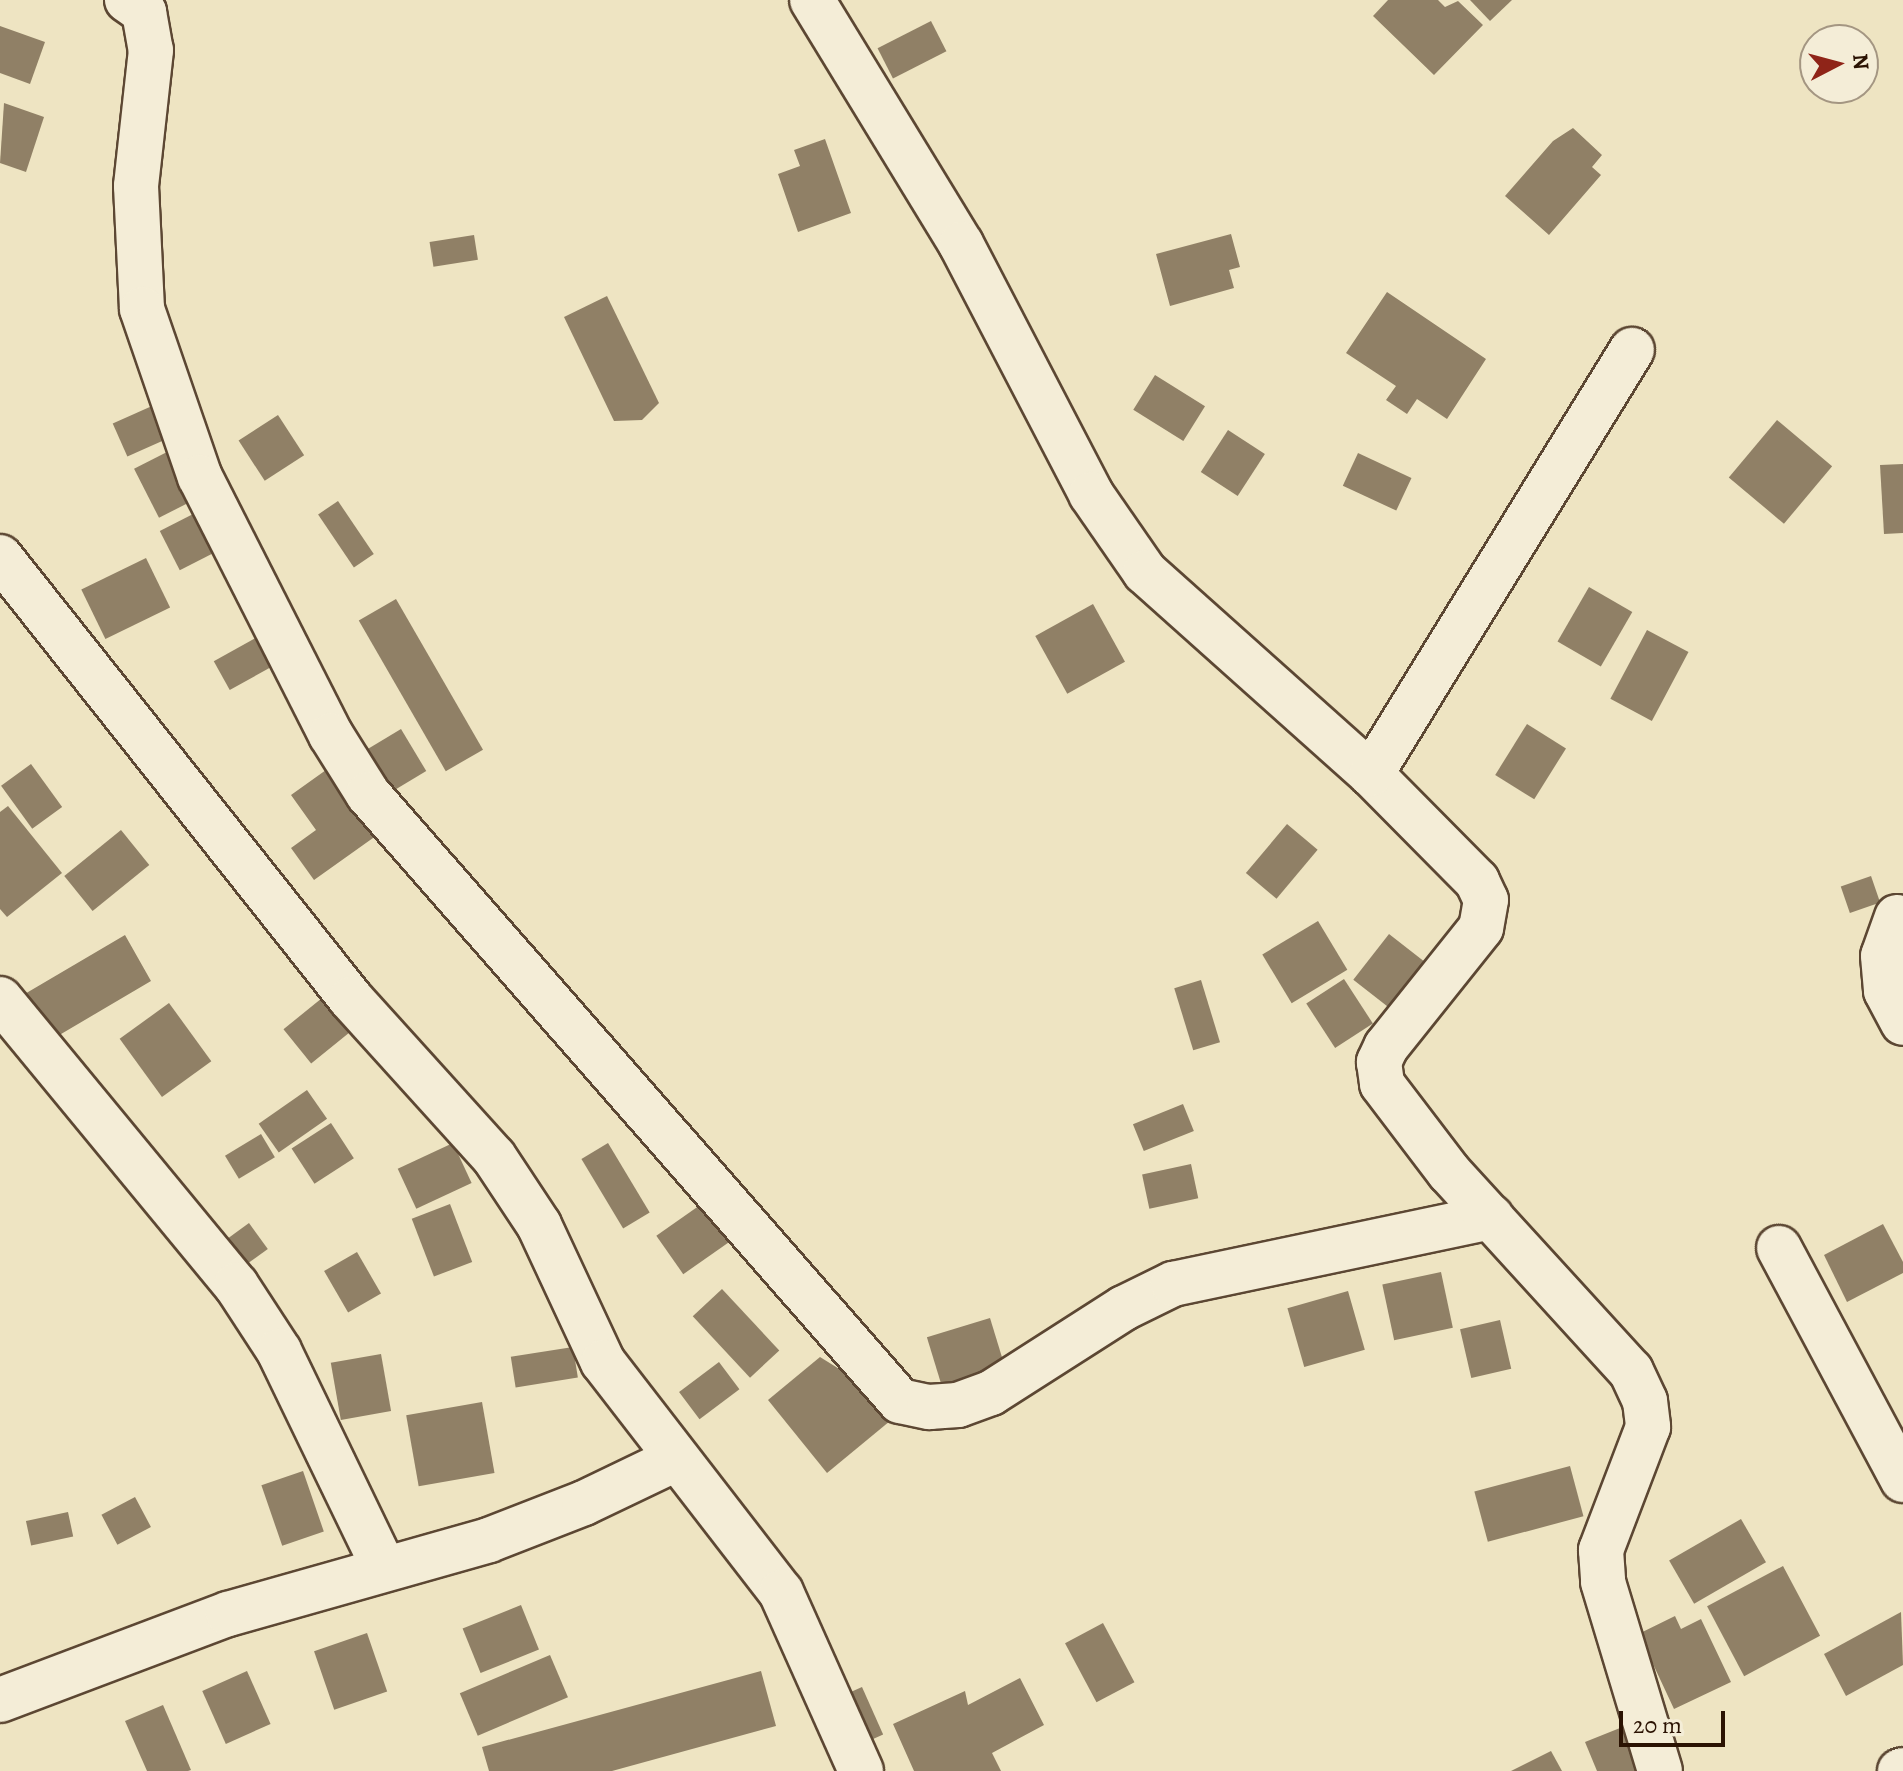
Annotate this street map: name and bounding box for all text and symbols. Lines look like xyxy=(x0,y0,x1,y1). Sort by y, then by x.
north arrow xyxy=(1799,24,1879,104)
text: N xyxy=(1845,52,1877,71)
scale bar xyxy=(1623,1695,1729,1745)
text: 20 m xyxy=(1633,1709,1682,1741)

